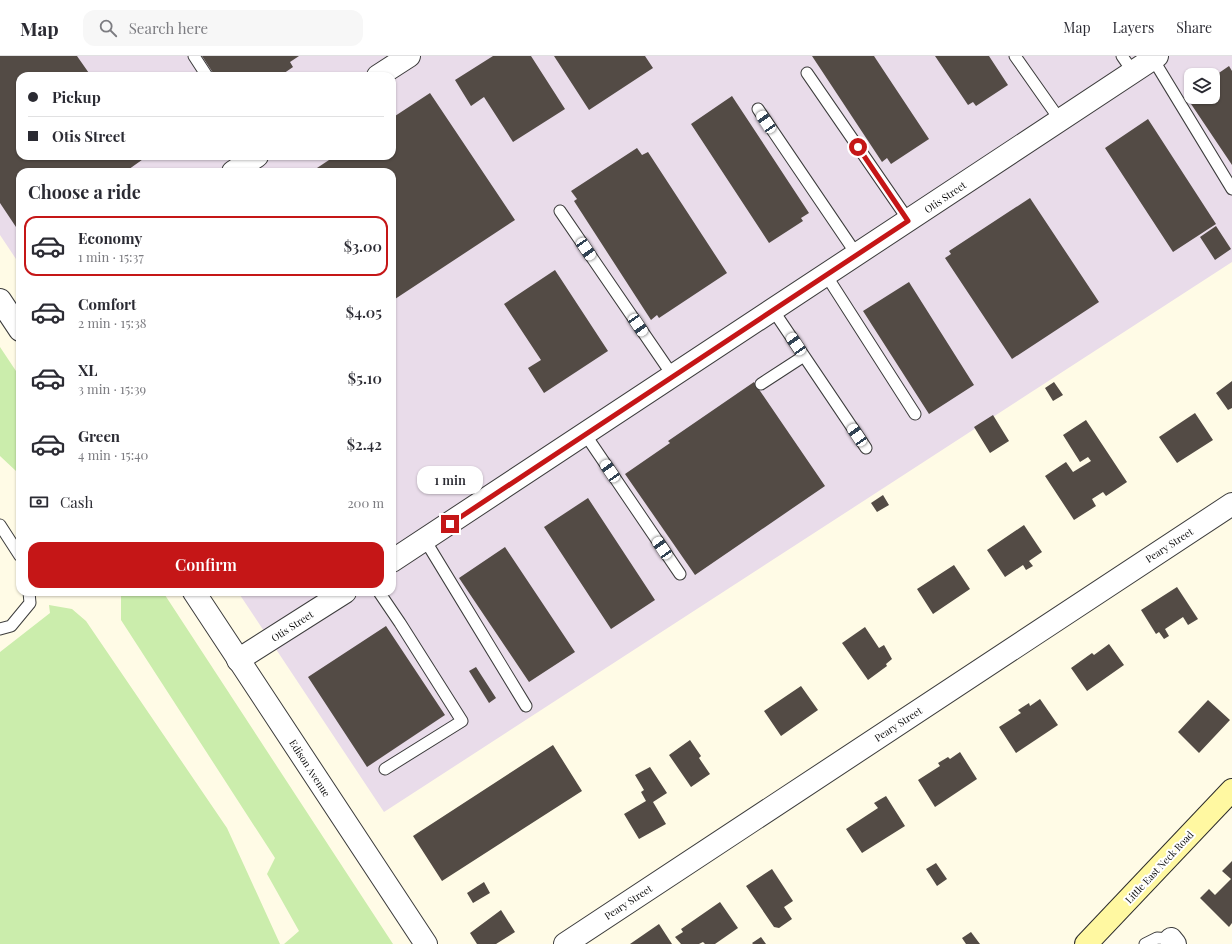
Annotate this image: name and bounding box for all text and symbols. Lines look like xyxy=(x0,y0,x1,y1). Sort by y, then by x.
search box xyxy=(83,10,363,46)
text: Map xyxy=(20,15,59,41)
icon: search xyxy=(97,17,119,39)
text: Search here xyxy=(129,18,208,38)
text: Map xyxy=(1063,18,1091,37)
text: Layers xyxy=(1113,18,1154,37)
text: Share xyxy=(1176,18,1212,37)
map controls xyxy=(1184,68,1220,104)
button: layers xyxy=(1184,68,1220,104)
text: Pickup xyxy=(52,87,101,107)
car xyxy=(754,109,778,135)
text: Otis Street xyxy=(52,126,126,146)
route start xyxy=(849,138,867,156)
street label: Otis Street xyxy=(921,178,969,216)
text: Choose a ride xyxy=(28,180,141,204)
icon: car xyxy=(30,228,66,264)
text: Economy xyxy=(78,228,142,248)
text: $3.00 xyxy=(344,236,382,256)
car xyxy=(574,236,598,262)
text: 1 min · 15:37 xyxy=(78,248,144,265)
icon: car xyxy=(30,294,66,330)
text: Comfort xyxy=(78,294,136,314)
text: $4.05 xyxy=(346,302,382,322)
car xyxy=(626,312,650,338)
text: 2 min · 15:38 xyxy=(78,314,147,331)
car xyxy=(784,331,808,357)
icon: car xyxy=(30,360,66,396)
text: XL xyxy=(78,360,98,380)
text: $5.10 xyxy=(348,368,382,388)
text: 3 min · 15:39 xyxy=(78,380,146,397)
car xyxy=(845,422,869,448)
icon: car xyxy=(30,426,66,462)
text: Green xyxy=(78,426,120,446)
text: $2.42 xyxy=(347,434,382,454)
text: 4 min · 15:40 xyxy=(78,446,148,463)
car xyxy=(598,458,622,484)
callout: 1 min xyxy=(417,466,483,494)
text: 1 min xyxy=(434,471,466,488)
icon: cash xyxy=(28,491,50,513)
text: Cash xyxy=(60,492,93,512)
text: 200 m xyxy=(347,494,384,511)
route end xyxy=(441,515,459,533)
street label: Peary Street xyxy=(1142,524,1196,566)
car xyxy=(650,535,674,561)
button: Confirm xyxy=(28,542,384,588)
street label: Otis Street xyxy=(268,607,316,645)
street label: Peary Street xyxy=(871,703,925,745)
street label: Edison Avenue xyxy=(286,737,334,799)
street label: Little East Neck Road xyxy=(1122,827,1197,906)
street label: Peary Street xyxy=(601,881,655,923)

